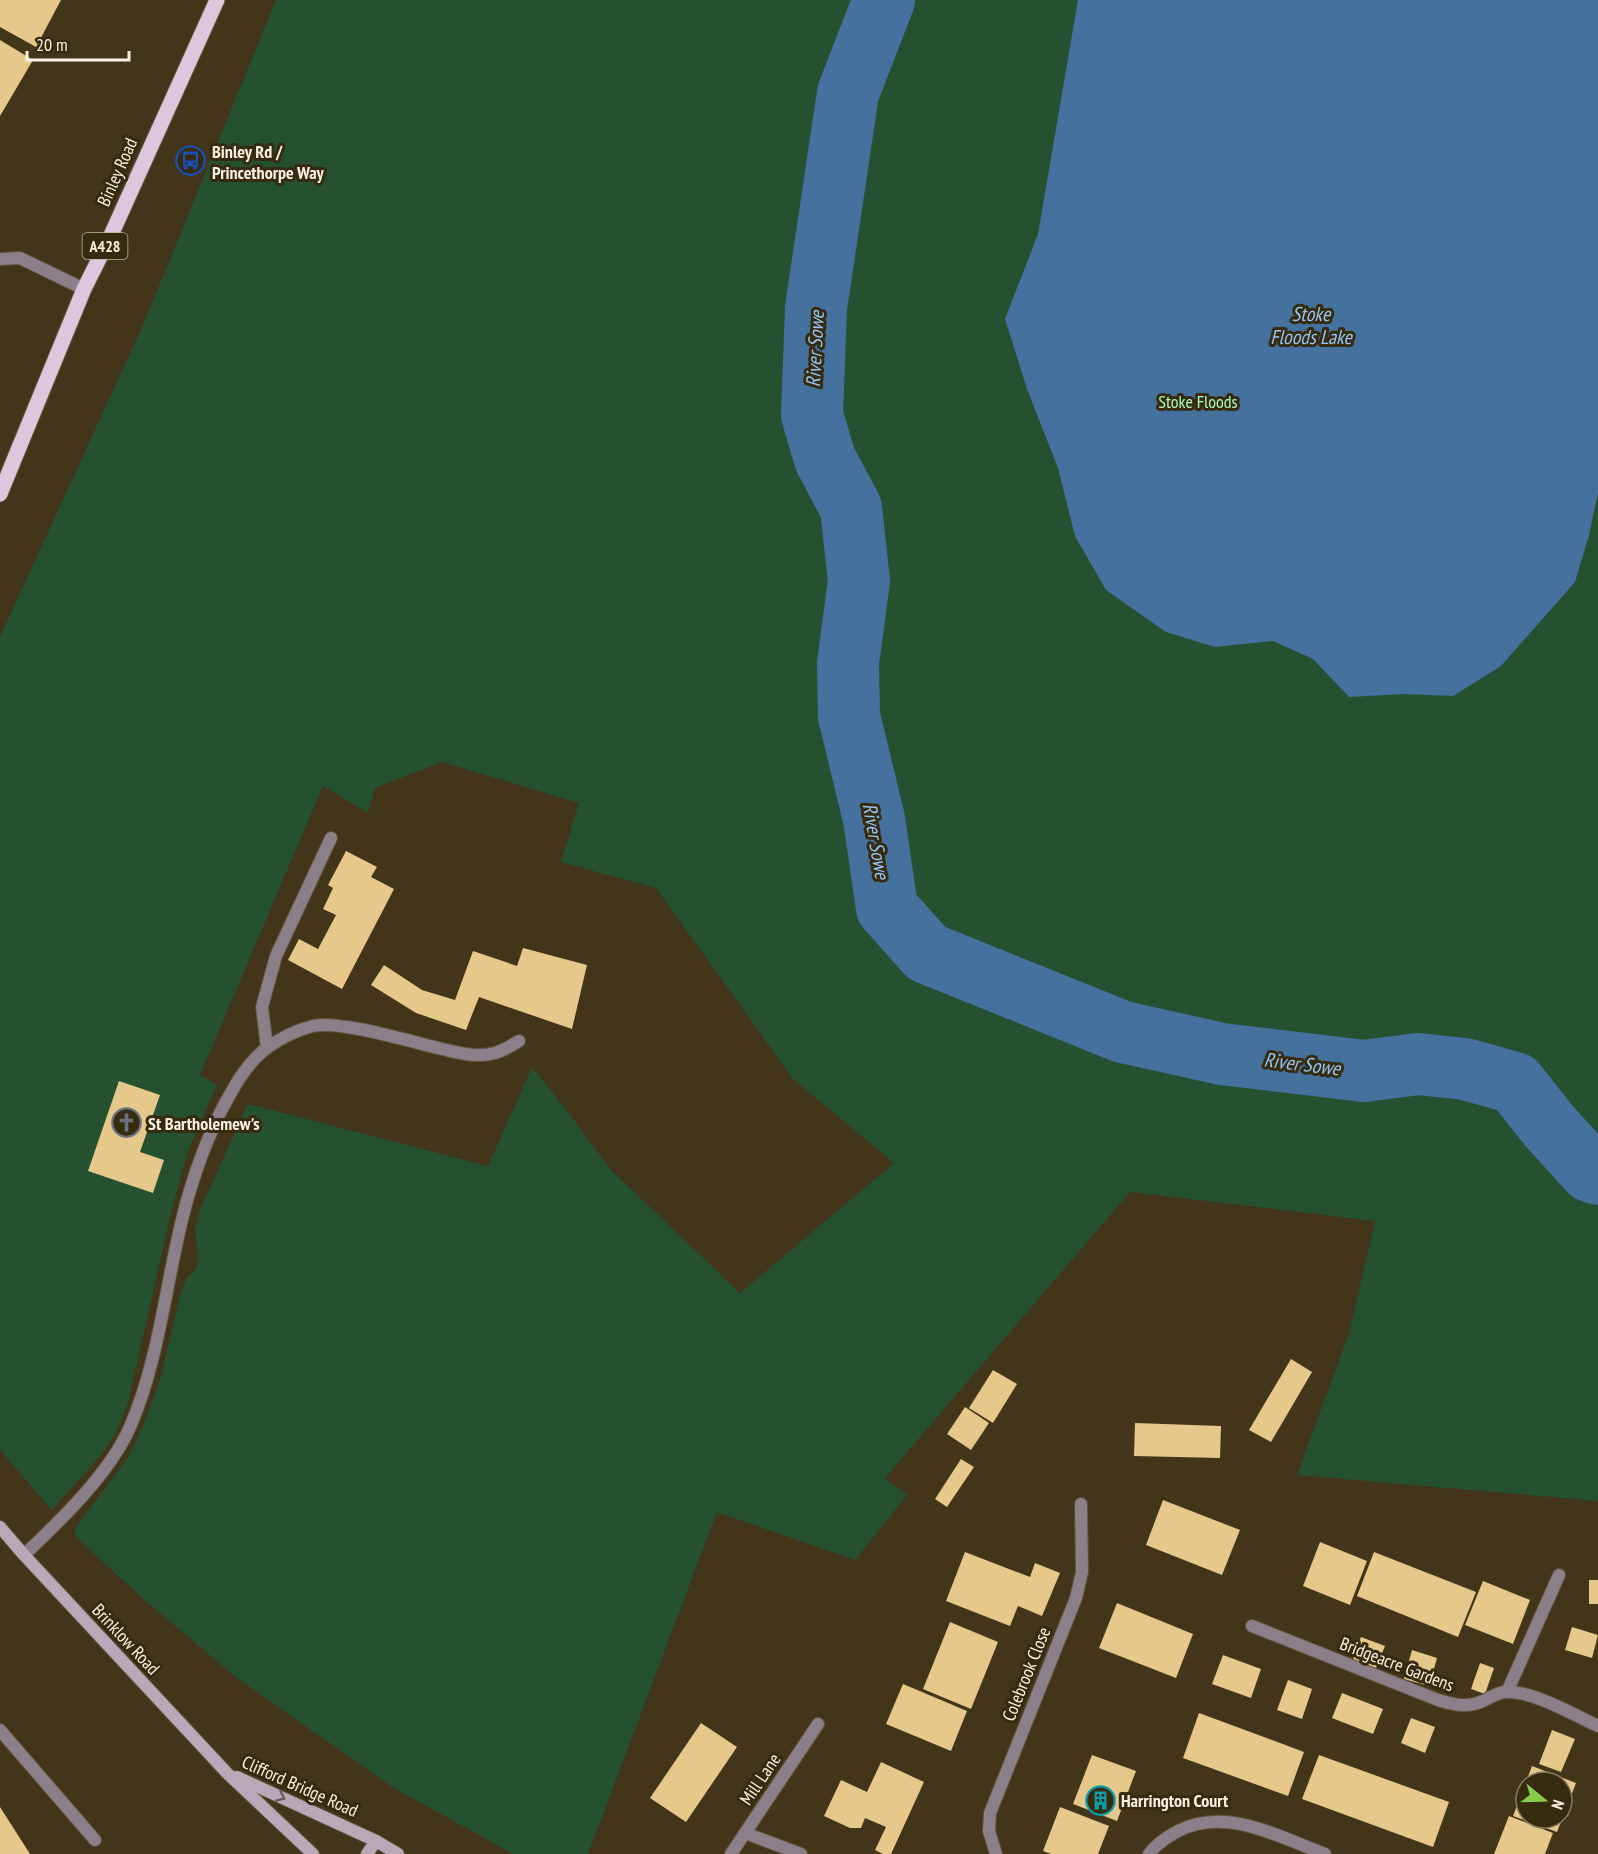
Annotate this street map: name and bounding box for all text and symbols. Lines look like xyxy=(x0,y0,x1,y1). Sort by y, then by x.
scale bar xyxy=(27,24,129,62)
text: 20 m xyxy=(36,33,68,56)
street label: Binley Road xyxy=(92,134,142,210)
place label: Binley Rd / Princethorpe Way xyxy=(212,140,325,184)
bus stop icon: Binley Rd / Princethorpe Way xyxy=(175,145,207,177)
road number: A428 xyxy=(82,233,128,259)
water label: Stoke Floods Lake xyxy=(1270,301,1354,350)
water label: River Sowe xyxy=(800,308,830,388)
park label: Stoke Floods xyxy=(1158,390,1238,413)
water label: River Sowe xyxy=(857,801,896,883)
water label: River Sowe xyxy=(1262,1046,1343,1082)
church icon: St Bartholemew's xyxy=(111,1107,143,1139)
place label: St Bartholemew's xyxy=(148,1112,260,1135)
street label: Brinklow Road xyxy=(87,1599,165,1679)
street label: Colebrook Close xyxy=(997,1624,1055,1724)
street label: Bridgeacre Gardens xyxy=(1337,1632,1457,1696)
street label: Mill Lane xyxy=(734,1749,786,1809)
street label: Clifford Bridge Road xyxy=(238,1750,362,1822)
north arrow xyxy=(1514,1770,1574,1830)
building icon: Harrington Court xyxy=(1084,1784,1116,1816)
place label: Harrington Court xyxy=(1121,1789,1229,1812)
one-way arrow xyxy=(274,1790,285,1802)
text: N xyxy=(1547,1798,1569,1812)

